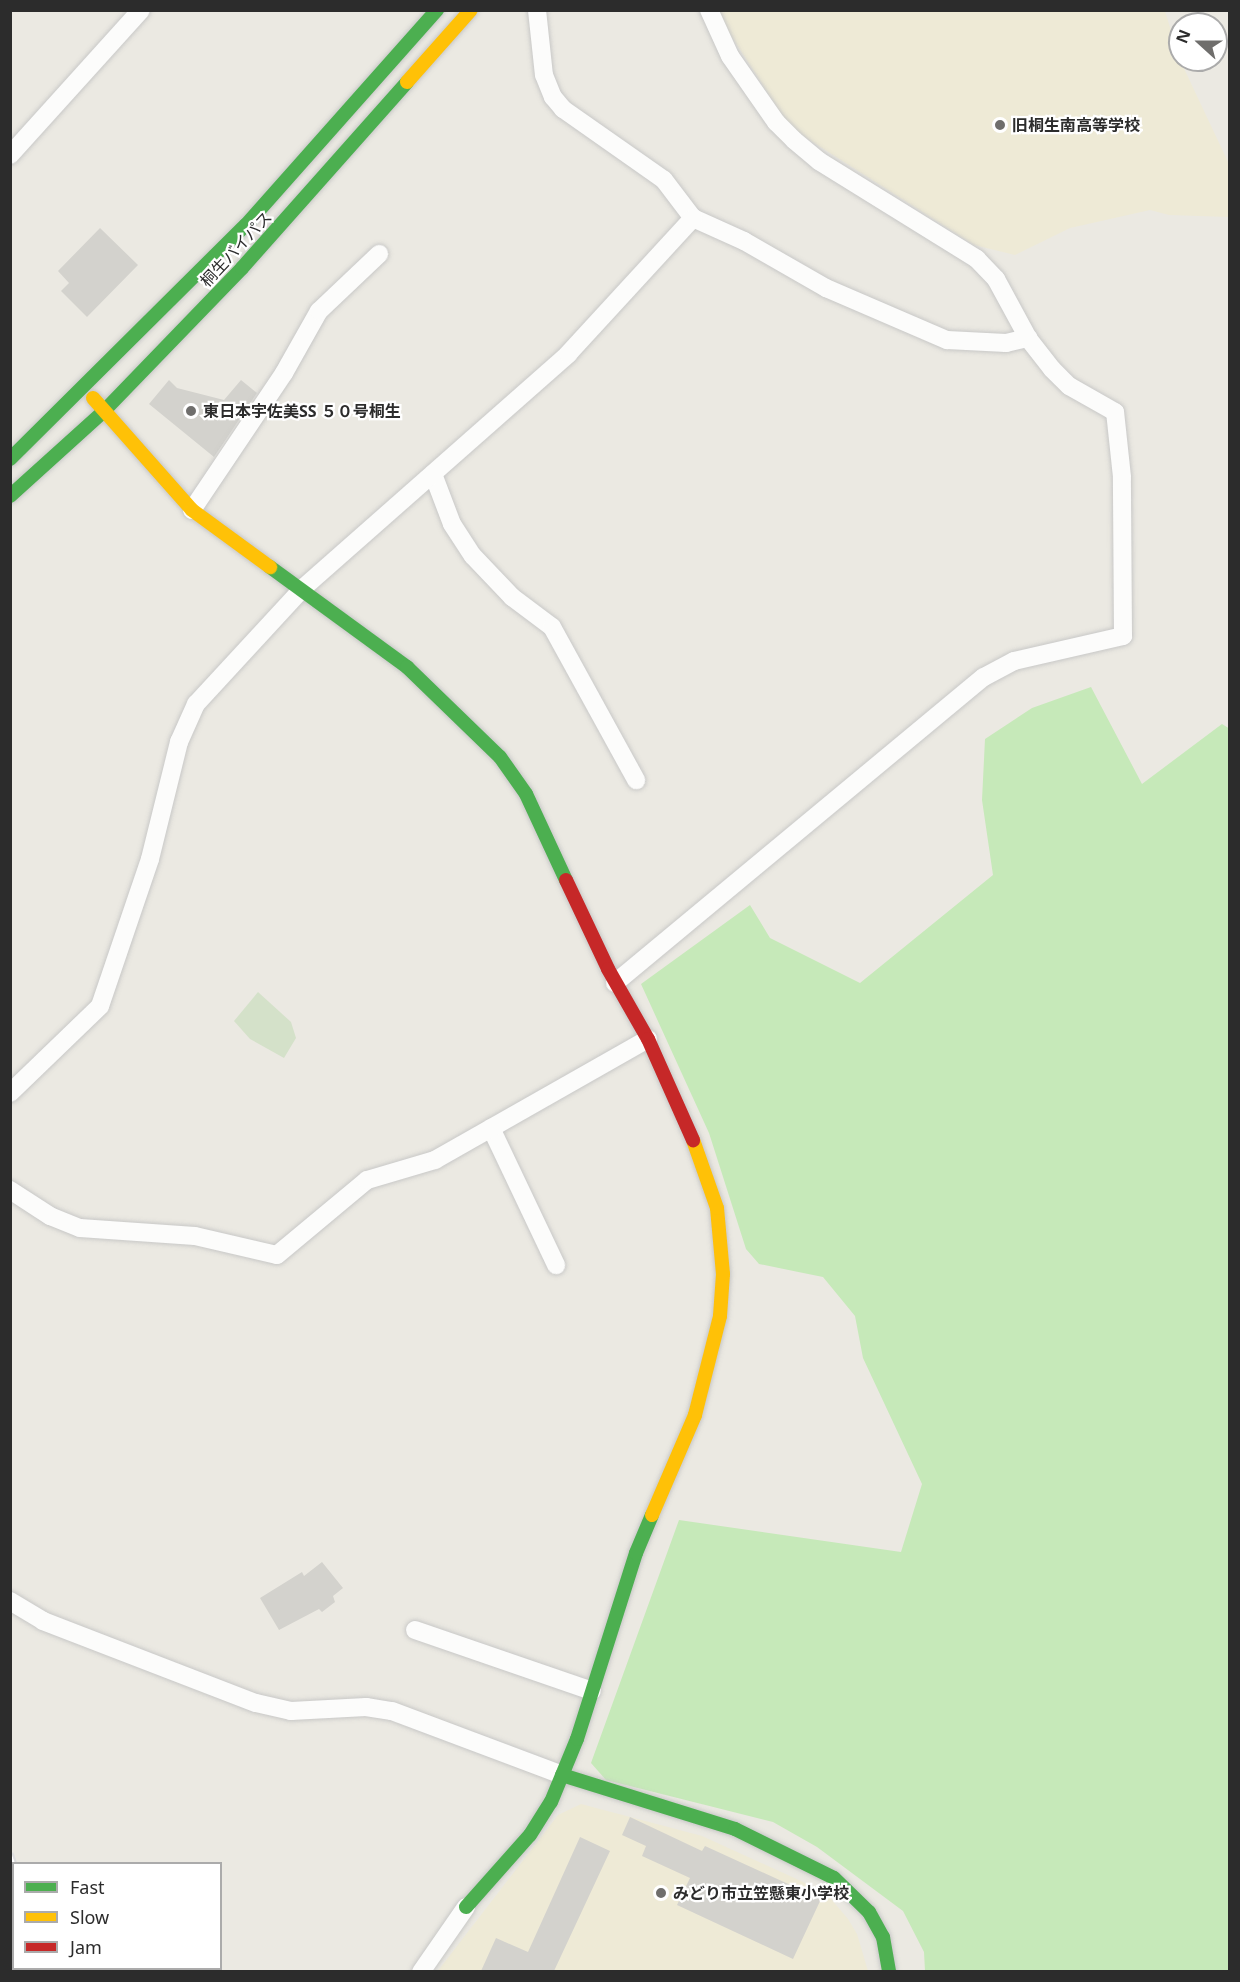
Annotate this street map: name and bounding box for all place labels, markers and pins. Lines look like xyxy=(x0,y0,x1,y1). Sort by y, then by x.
place label: 旧桐生南高等学校 xyxy=(1012,115,1140,135)
marker: 旧桐生南高等学校 xyxy=(993,118,1007,132)
place label: 東日本宇佐美SS ５０号桐生 xyxy=(203,401,401,421)
marker: 東日本宇佐美SS ５０号桐生 xyxy=(184,404,198,418)
place label: みどり市立笠懸東小学校 xyxy=(673,1883,849,1903)
marker: みどり市立笠懸東小学校 xyxy=(654,1886,668,1900)

